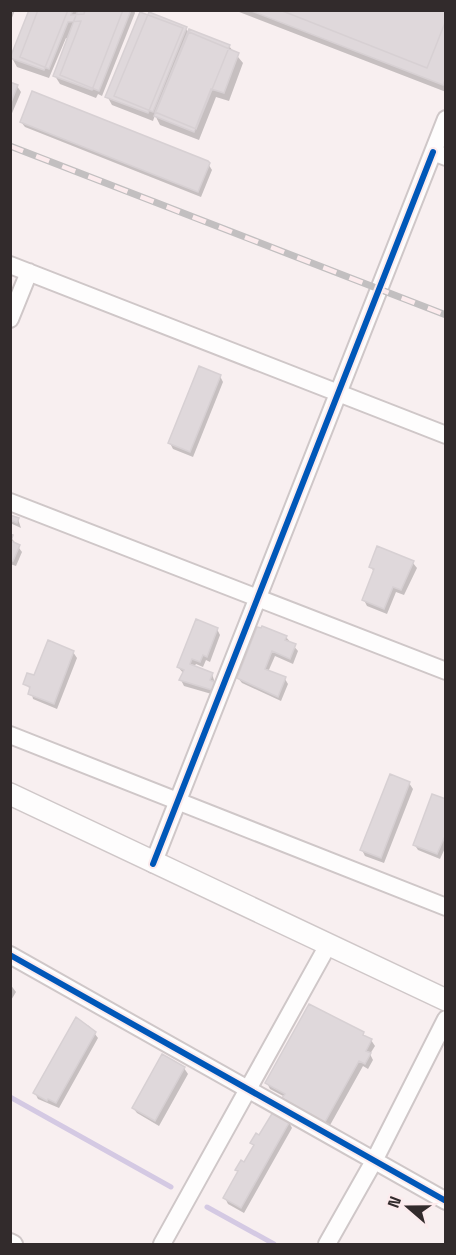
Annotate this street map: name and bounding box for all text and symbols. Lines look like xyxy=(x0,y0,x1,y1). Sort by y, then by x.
north arrow xyxy=(378,1177,438,1237)
text: N xyxy=(383,1193,406,1211)

